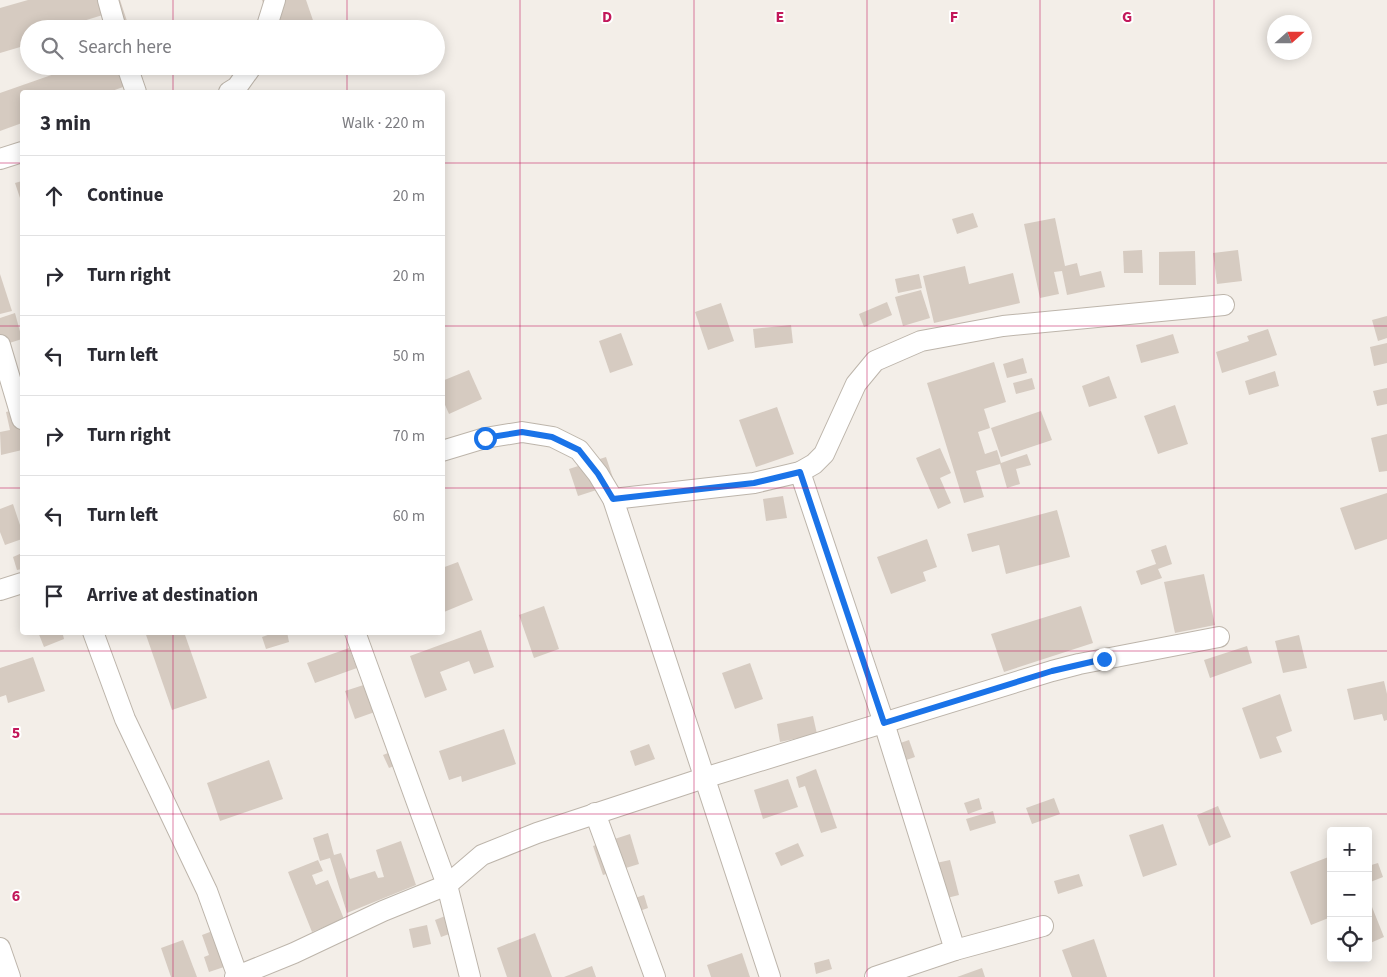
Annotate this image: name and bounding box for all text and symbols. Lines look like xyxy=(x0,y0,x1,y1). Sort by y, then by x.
text: D xyxy=(602,6,612,28)
text: E xyxy=(776,6,784,28)
text: F xyxy=(950,6,958,28)
text: G xyxy=(1122,6,1132,28)
north arrow xyxy=(1267,15,1312,60)
search box xyxy=(20,20,445,75)
icon: search xyxy=(38,34,66,62)
text: Search here xyxy=(78,34,172,61)
text: 3 min xyxy=(40,108,91,138)
text: Walk · 220 m xyxy=(342,112,425,134)
icon: ahead xyxy=(40,182,68,210)
text: Continue xyxy=(87,182,164,209)
text: 20 m xyxy=(393,185,425,207)
icon: right xyxy=(40,262,68,290)
text: Turn right xyxy=(87,262,171,289)
text: 20 m xyxy=(393,265,425,287)
icon: left xyxy=(40,342,68,370)
text: Turn left xyxy=(87,342,158,369)
text: 50 m xyxy=(393,345,425,367)
icon: right xyxy=(40,422,68,450)
text: Turn right xyxy=(87,422,171,449)
text: 70 m xyxy=(393,425,425,447)
route start xyxy=(474,427,497,450)
icon: left xyxy=(40,502,68,530)
text: Turn left xyxy=(87,502,158,529)
text: 60 m xyxy=(393,505,425,527)
icon: arrive xyxy=(40,582,68,610)
text: Arrive at destination xyxy=(87,582,258,609)
route end xyxy=(1093,648,1116,671)
text: 5 xyxy=(12,722,20,744)
map controls xyxy=(1327,827,1372,962)
button: + xyxy=(1327,827,1372,872)
button: − xyxy=(1327,872,1372,917)
text: 6 xyxy=(12,885,20,907)
button: locate xyxy=(1327,917,1372,962)

